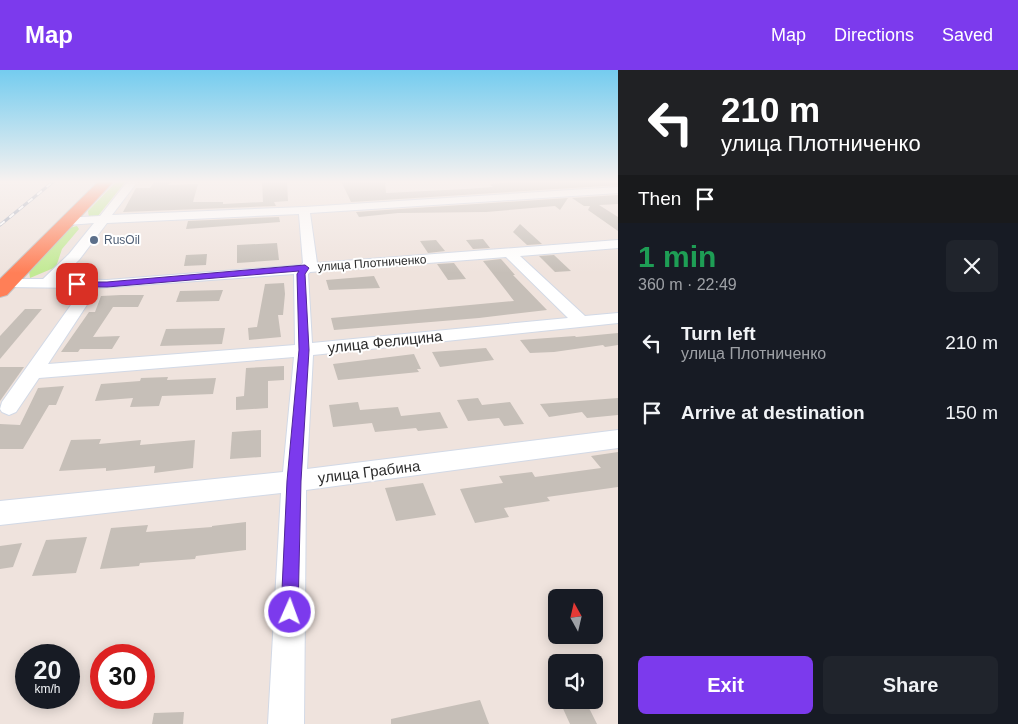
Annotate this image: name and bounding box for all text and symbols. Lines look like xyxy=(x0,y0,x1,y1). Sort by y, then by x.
text: Map xyxy=(25,21,73,48)
text: Map xyxy=(771,25,806,45)
text: Directions xyxy=(834,25,914,45)
text: Saved xyxy=(942,25,993,45)
icon: left xyxy=(638,90,703,155)
text: 210 m xyxy=(721,90,820,129)
text: улица Плотниченко xyxy=(721,131,921,156)
icon: arrive xyxy=(691,185,719,213)
text: Then xyxy=(638,188,681,209)
place label: RusOil xyxy=(104,233,140,247)
marker: RusOil xyxy=(88,234,100,246)
text: 1 min xyxy=(638,240,716,273)
button: close xyxy=(946,240,998,292)
street label: улица Плотниченко xyxy=(317,252,427,274)
pin xyxy=(56,263,98,305)
icon: arrive xyxy=(63,270,91,298)
text: 360 m · 22:49 xyxy=(638,276,737,293)
text: Turn left xyxy=(681,323,756,344)
street label: улица Фелицина xyxy=(327,327,444,356)
icon: left xyxy=(638,329,666,357)
text: 210 m xyxy=(945,332,998,353)
text: улица Плотниченко xyxy=(681,345,826,362)
icon: arrive xyxy=(638,399,666,427)
text: Arrive at destination xyxy=(681,402,865,423)
text: 150 m xyxy=(945,402,998,423)
street label: улица Грабина xyxy=(317,457,422,486)
position arrow xyxy=(263,585,315,637)
north arrow xyxy=(548,589,602,644)
map controls xyxy=(548,589,603,709)
speed limit sign: 30 xyxy=(90,644,155,709)
button: sound xyxy=(548,654,603,709)
text: 20 xyxy=(34,656,61,684)
button: Exit xyxy=(638,656,813,714)
button: Share xyxy=(823,656,998,714)
text: km/h xyxy=(34,682,61,696)

